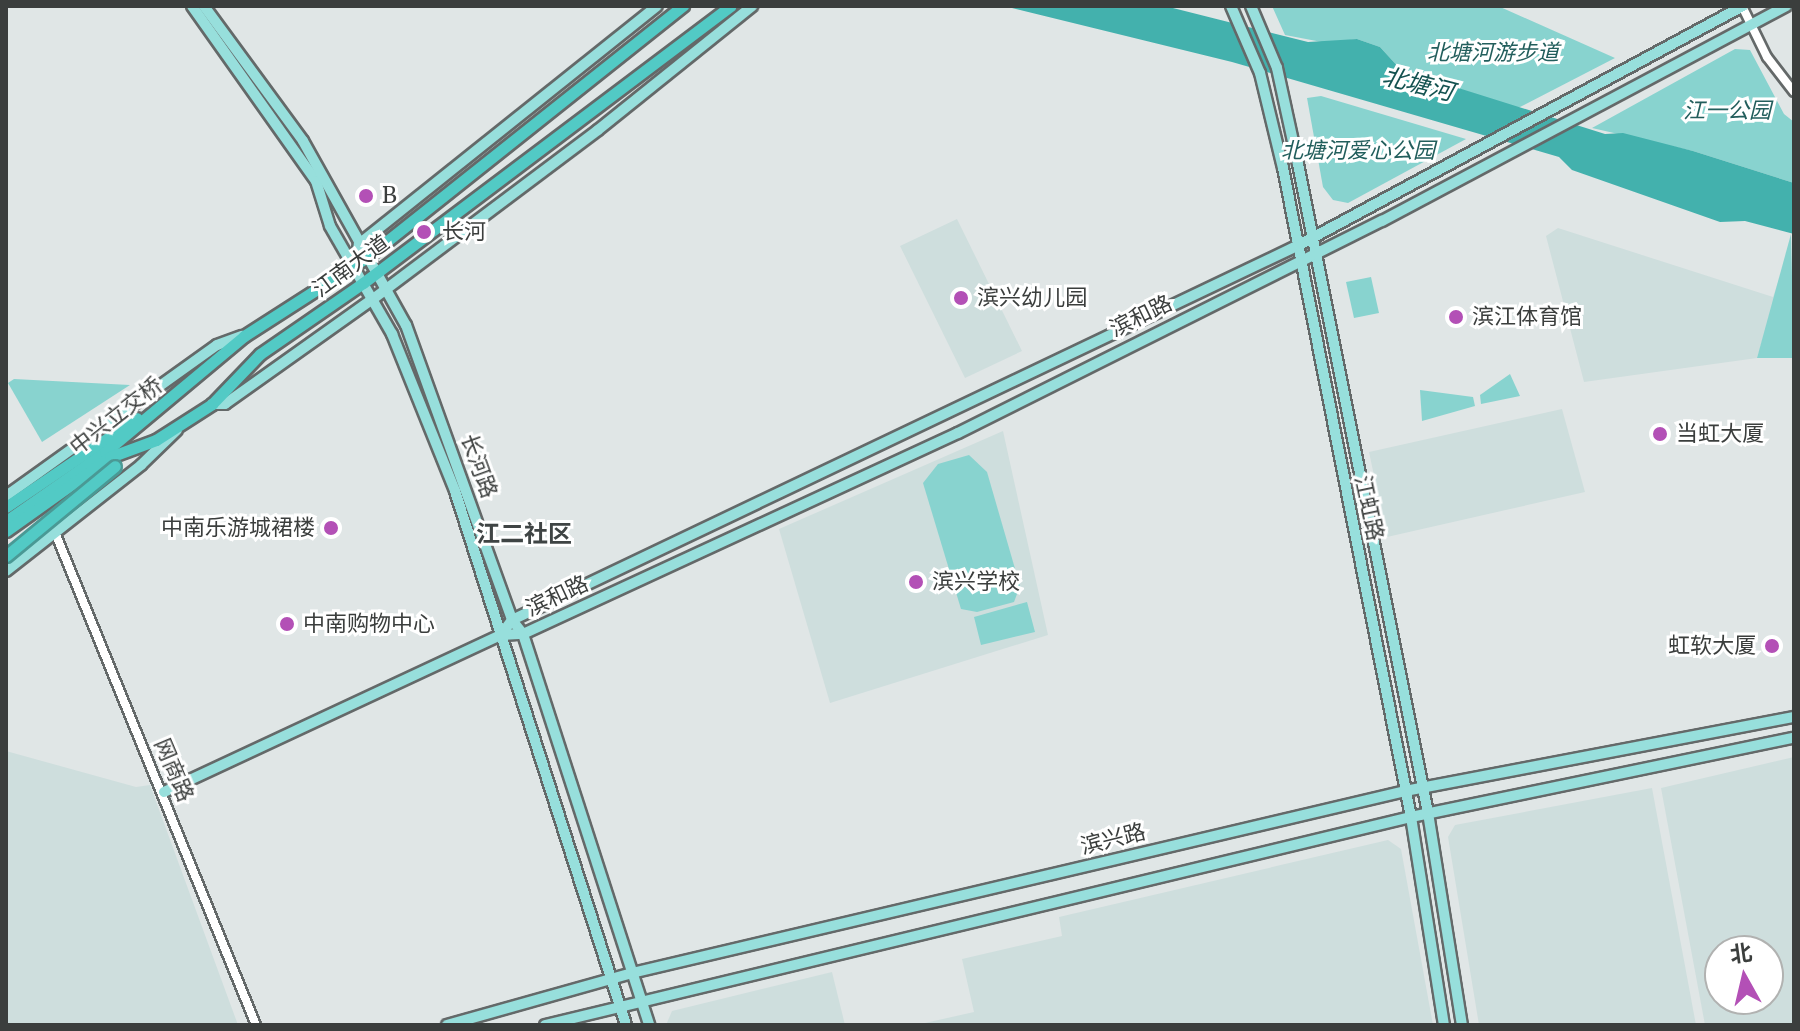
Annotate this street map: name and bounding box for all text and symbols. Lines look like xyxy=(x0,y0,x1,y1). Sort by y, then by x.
park label: 北塘河游步道 xyxy=(1427,40,1559,66)
water label: 北塘河 xyxy=(1380,61,1456,107)
park label: 江一公园 xyxy=(1683,98,1771,124)
park label: 北塘河爱心公园 xyxy=(1281,138,1435,164)
place label: B xyxy=(382,183,397,209)
marker: B xyxy=(357,187,375,205)
place label: 长河 xyxy=(442,219,486,245)
marker: 长河 xyxy=(413,221,435,243)
street label: 江南大道 xyxy=(308,229,394,303)
place label: 滨兴幼儿园 xyxy=(977,285,1087,311)
marker: 滨兴幼儿园 xyxy=(952,289,970,307)
street label: 滨和路 xyxy=(1106,290,1176,342)
place label: 滨江体育馆 xyxy=(1472,304,1582,330)
marker: 滨江体育馆 xyxy=(1447,308,1465,326)
street label: 中兴立交桥 xyxy=(65,372,167,460)
place label: 当虹大厦 xyxy=(1676,421,1764,447)
marker: 当虹大厦 xyxy=(1651,425,1669,443)
street label: 长河路 xyxy=(455,430,503,502)
street label: 江虹路 xyxy=(1349,473,1389,543)
place label: 中南乐游城裙楼 xyxy=(161,515,315,541)
marker: 中南乐游城裙楼 xyxy=(322,519,340,537)
district label: 江二社区 xyxy=(476,520,572,548)
place label: 滨兴学校 xyxy=(932,569,1020,595)
street label: 滨和路 xyxy=(522,570,592,622)
marker: 滨兴学校 xyxy=(907,573,925,591)
place label: 中南购物中心 xyxy=(303,611,435,637)
marker: 中南购物中心 xyxy=(278,615,296,633)
place label: 虹软大厦 xyxy=(1668,633,1756,659)
marker: 虹软大厦 xyxy=(1763,637,1781,655)
street label: 网商路 xyxy=(149,734,199,806)
street label: 滨兴路 xyxy=(1078,818,1148,860)
north arrow xyxy=(1704,935,1784,1015)
text: 北 xyxy=(1728,938,1754,969)

